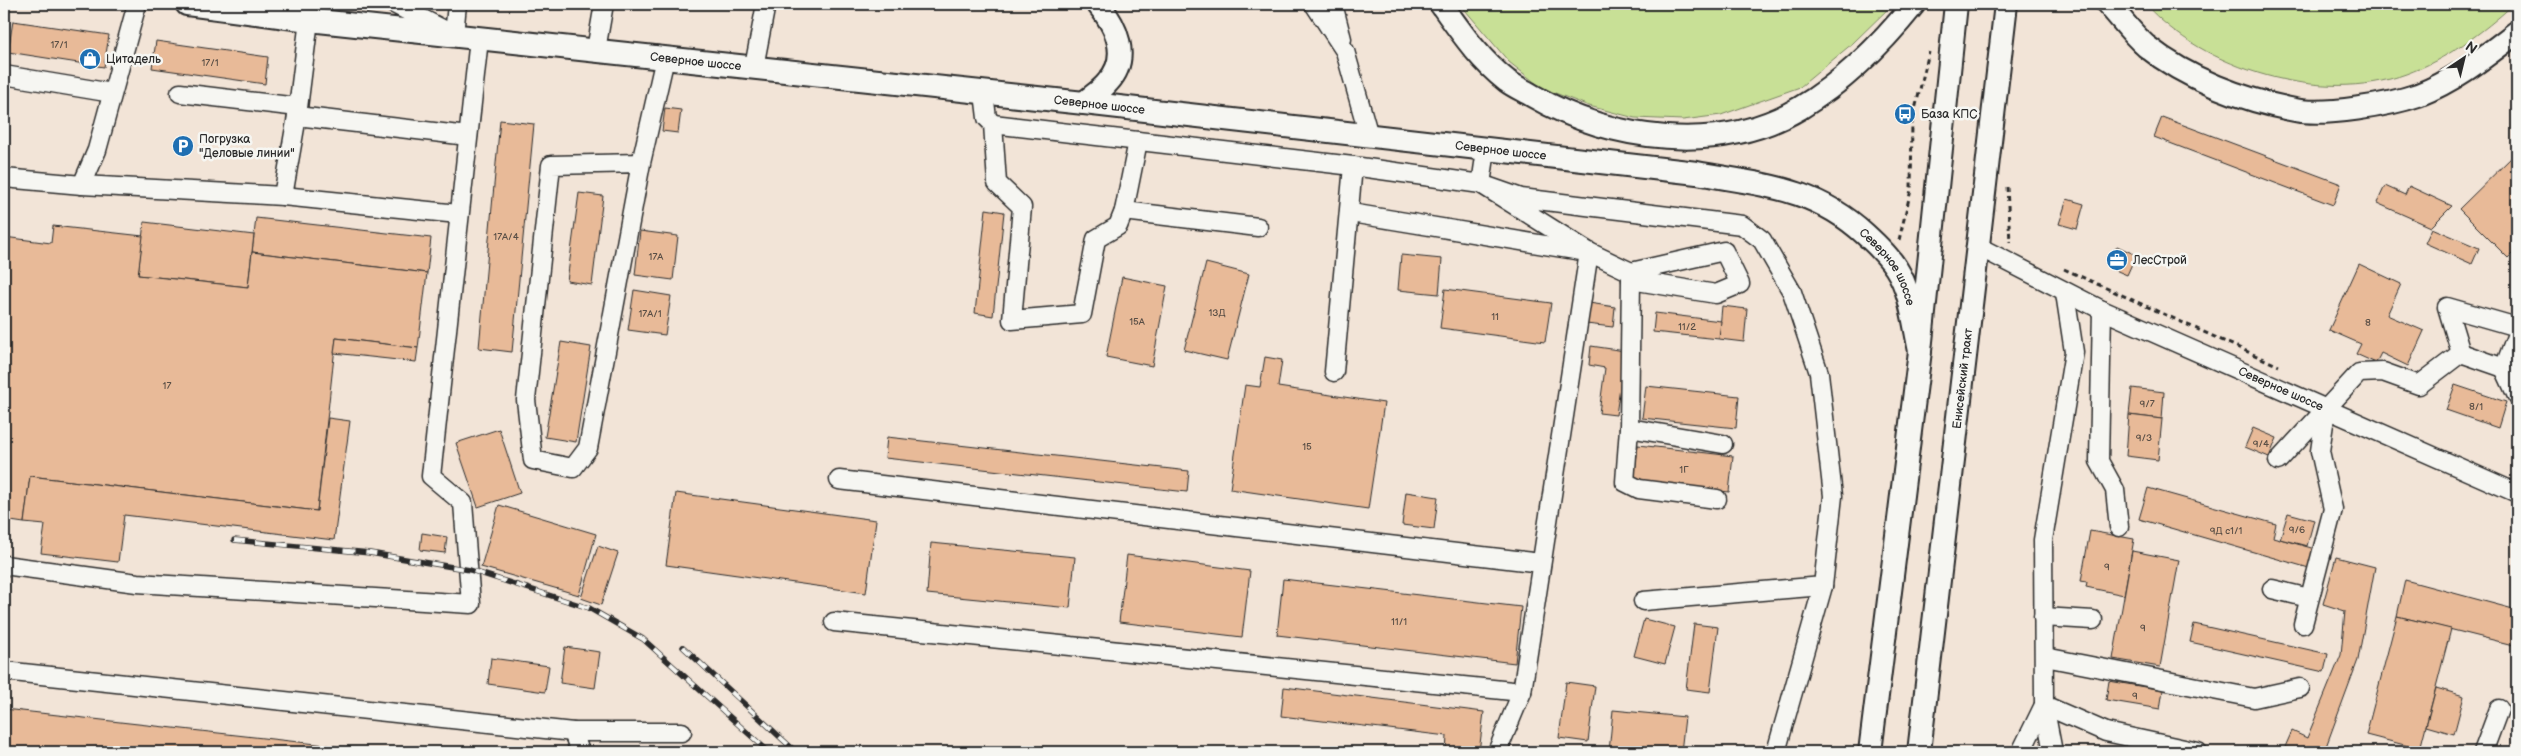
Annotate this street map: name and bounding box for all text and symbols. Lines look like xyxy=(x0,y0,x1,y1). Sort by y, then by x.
north arrow xyxy=(2438,32,2488,82)
text: N xyxy=(2462,38,2480,58)
house number: 17/1 xyxy=(50,39,68,51)
shop icon: Цитадель xyxy=(78,47,102,71)
street label: Северное шоссе xyxy=(649,50,742,74)
place label: Цитадель xyxy=(106,52,161,67)
house number: 17/1 xyxy=(201,57,219,69)
street label: Северное шоссе xyxy=(1053,93,1146,118)
bus stop icon: База КПС xyxy=(1893,102,1917,126)
place label: База КПС xyxy=(1921,107,1977,122)
place label: Погрузка "Деловые линии" xyxy=(199,132,295,161)
parking icon: Погрузка "Деловые линии" xyxy=(171,134,195,158)
street label: Северное шоссе xyxy=(1454,138,1547,164)
street label: Северное шоссе xyxy=(1856,225,1918,308)
house number: 17А/4 xyxy=(493,231,519,243)
office icon: ЛесСтрой xyxy=(2105,248,2129,272)
house number: 17А xyxy=(649,251,664,263)
place label: ЛесСтрой xyxy=(2132,253,2187,268)
house number: 13Д xyxy=(1208,307,1226,319)
house number: 17А/1 xyxy=(638,308,662,320)
house number: 11 xyxy=(1491,311,1499,323)
house number: 15А xyxy=(1129,316,1146,328)
house number: 8 xyxy=(2365,317,2371,329)
house number: 11/2 xyxy=(1678,321,1696,333)
street label: Енисейский тракт xyxy=(1950,327,1976,430)
street label: Северное шоссе xyxy=(2236,364,2326,415)
house number: 17 xyxy=(163,380,171,392)
house number: 9/7 xyxy=(2139,398,2155,410)
house number: 8/1 xyxy=(2469,401,2483,413)
house number: 9/3 xyxy=(2136,432,2152,444)
house number: 9/4 xyxy=(2253,438,2269,450)
house number: 15 xyxy=(1302,441,1312,453)
house number: 1Г xyxy=(1679,464,1689,476)
house number: 9/6 xyxy=(2289,524,2305,536)
house number: 9Д с1/1 xyxy=(2210,525,2242,537)
house number: 9 xyxy=(2104,561,2110,573)
house number: 11/1 xyxy=(1391,616,1407,628)
house number: 9 xyxy=(2140,622,2146,634)
house number: 9 xyxy=(2132,690,2138,702)

